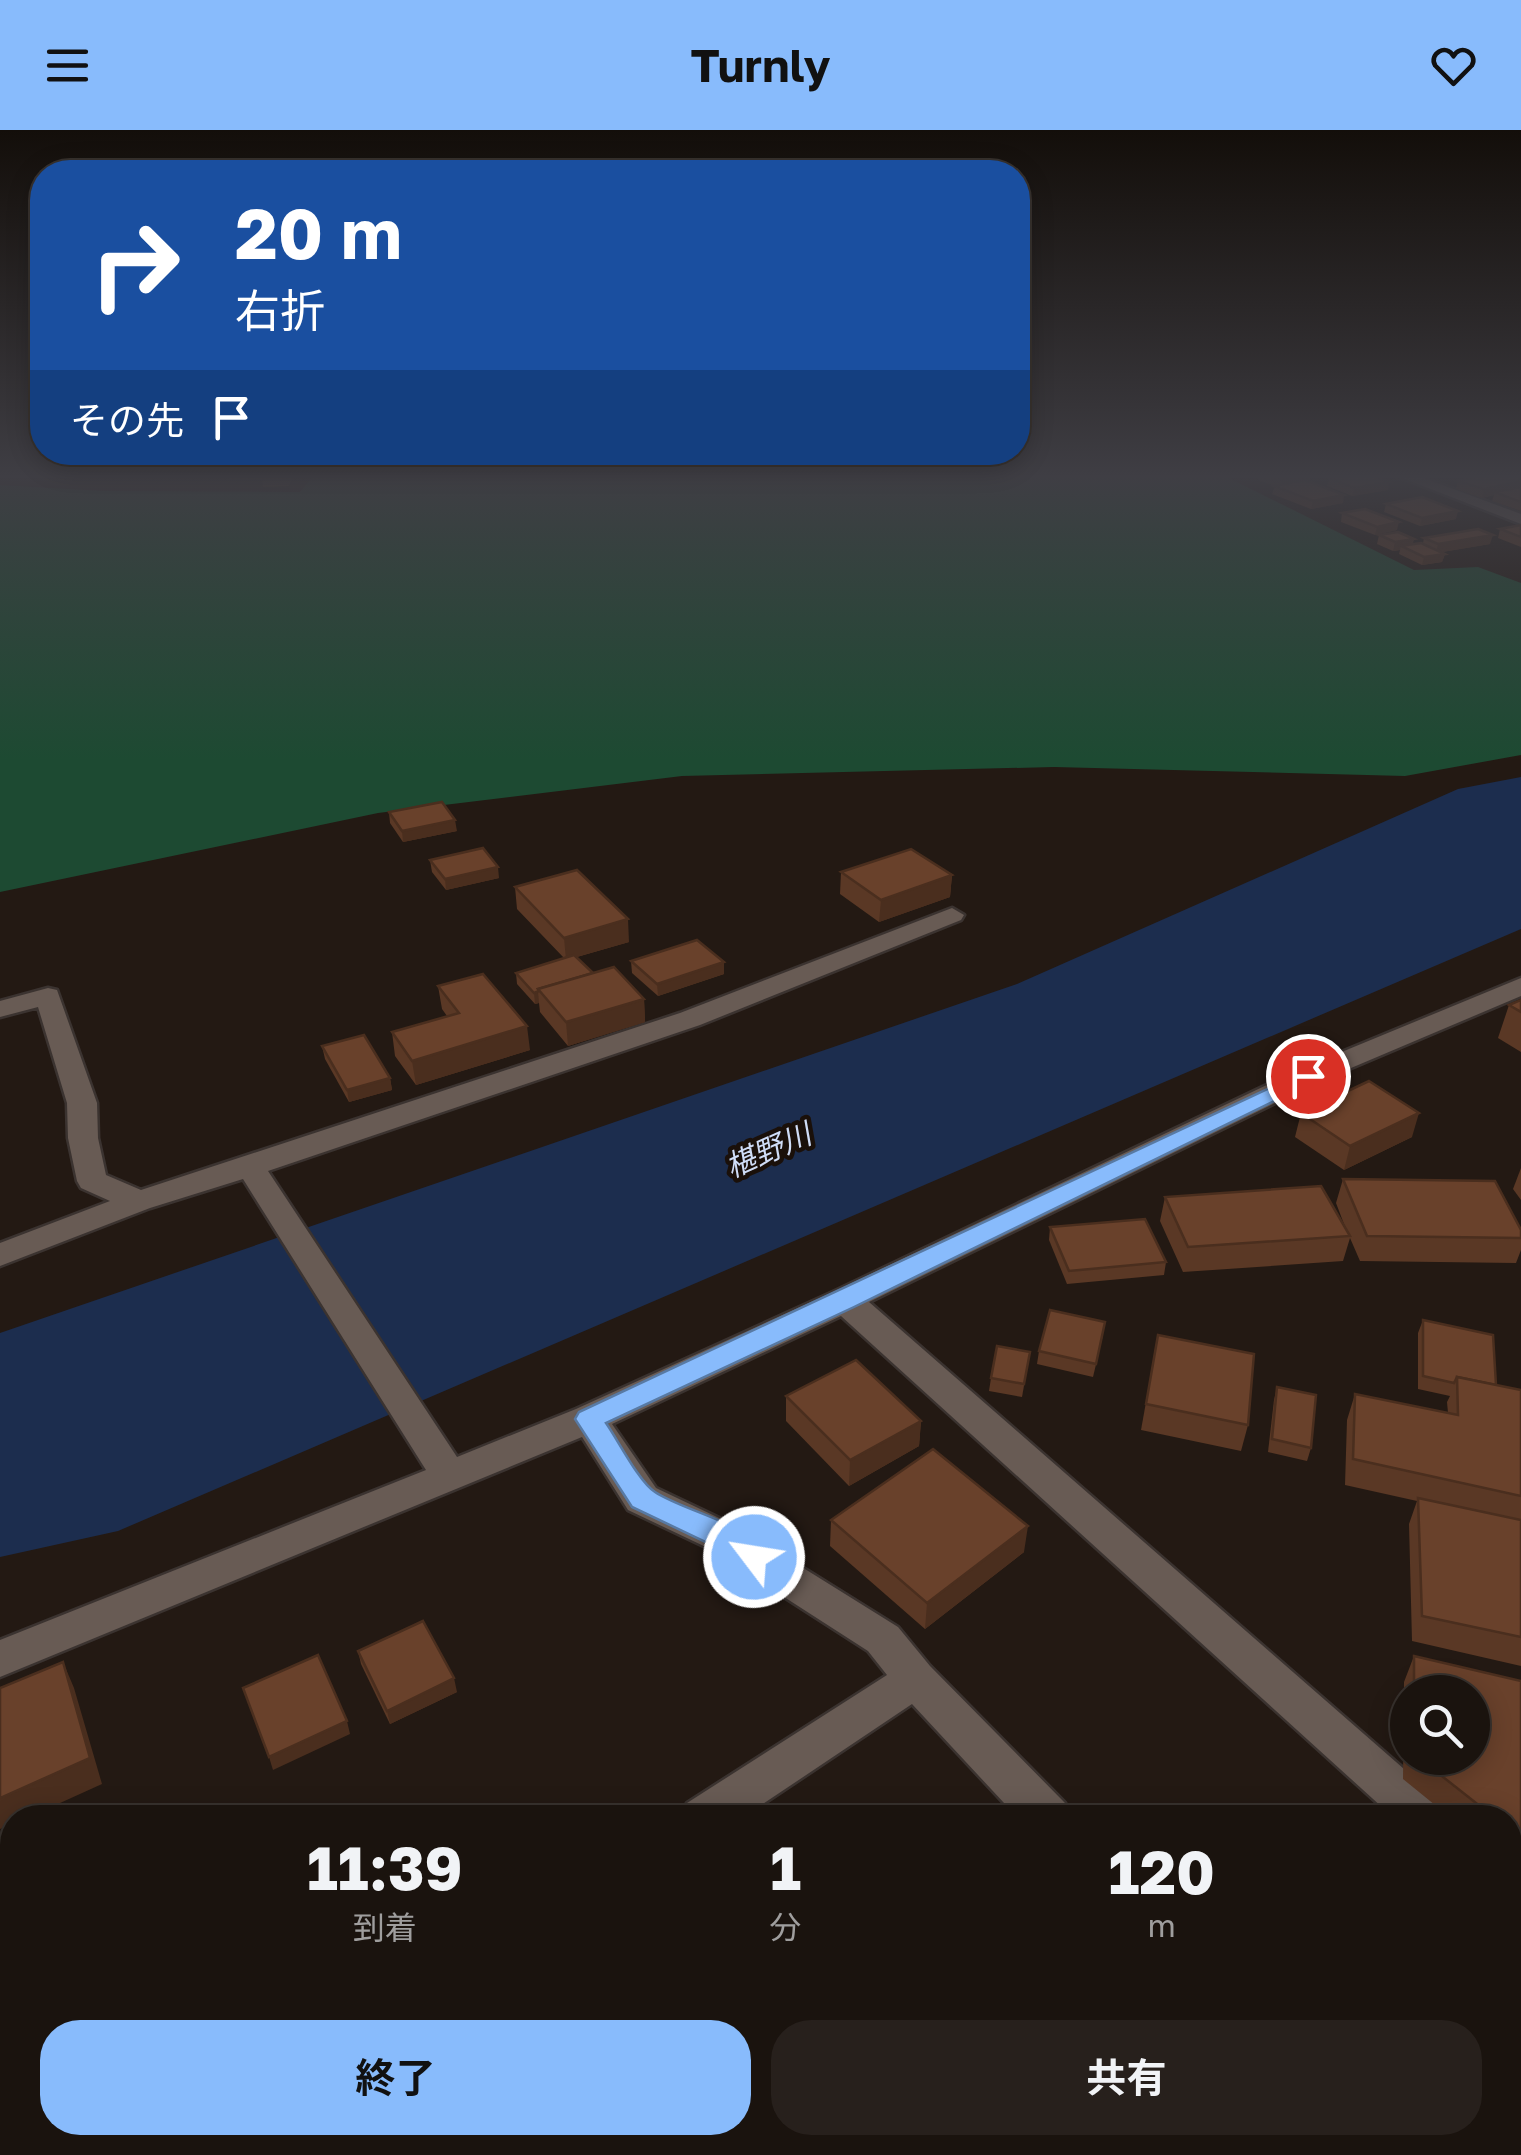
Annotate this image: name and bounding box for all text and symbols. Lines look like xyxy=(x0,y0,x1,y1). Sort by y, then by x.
icon: menu xyxy=(40,38,95,93)
text: Turnly xyxy=(690,38,831,92)
icon: heart xyxy=(1426,38,1481,93)
text: 20 m xyxy=(235,190,402,274)
icon: right xyxy=(70,200,200,330)
text: 右折 xyxy=(235,283,325,337)
icon: arrive xyxy=(204,390,259,445)
text: その先 xyxy=(70,397,184,442)
pin xyxy=(1266,1034,1351,1119)
icon: arrive xyxy=(1281,1049,1336,1104)
water label: 椹野川 xyxy=(720,1114,819,1185)
position arrow xyxy=(702,1505,806,1609)
map controls xyxy=(1390,1675,1490,1775)
button: search xyxy=(1390,1675,1490,1775)
text: 11:39 xyxy=(307,1831,463,1903)
text: 1 xyxy=(770,1831,801,1903)
text: 120 xyxy=(1109,1835,1215,1907)
text: m xyxy=(1148,1906,1176,1944)
text: 到着 xyxy=(353,1908,417,1946)
text: 分 xyxy=(770,1908,802,1946)
button: 終了 xyxy=(40,2020,751,2135)
button: 共有 xyxy=(771,2020,1482,2135)

